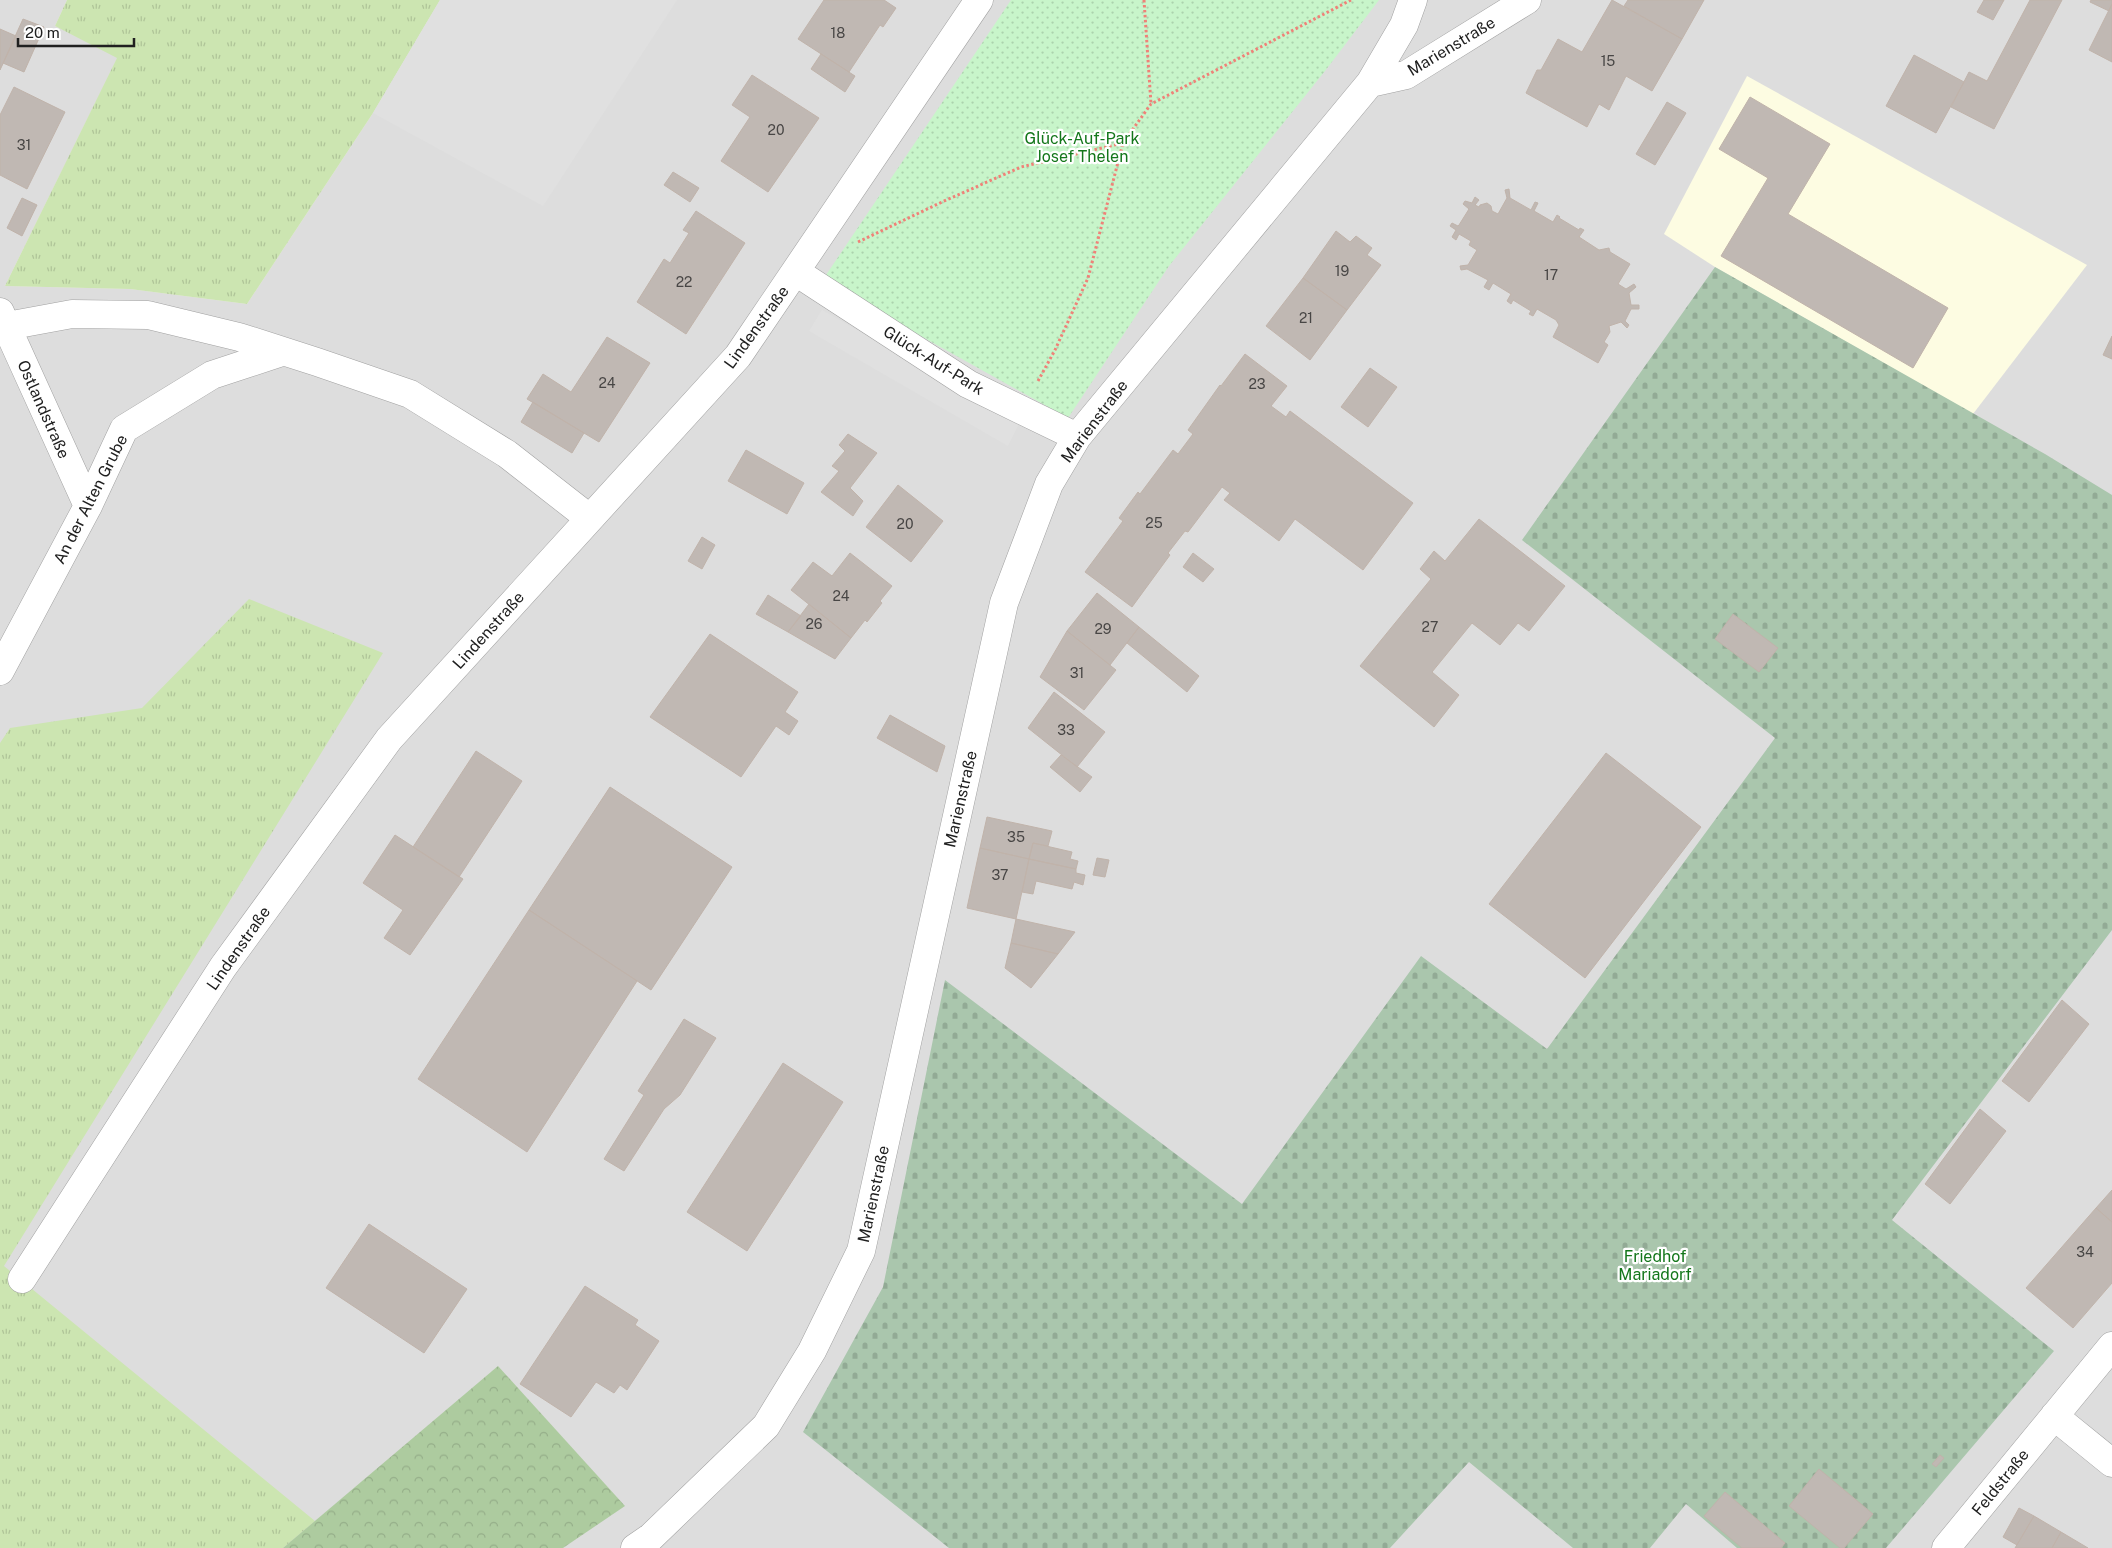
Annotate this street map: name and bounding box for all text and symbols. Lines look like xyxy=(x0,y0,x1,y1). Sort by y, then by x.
street label: Marienstraße xyxy=(1404,13,1499,80)
scale bar xyxy=(18,15,134,47)
text: 20 m xyxy=(25,24,60,41)
house number: 18 xyxy=(831,25,845,41)
house number: 15 xyxy=(1601,53,1615,69)
house number: 20 xyxy=(768,122,784,138)
park label: Glück-Auf-Park Josef Thelen xyxy=(1024,129,1140,166)
house number: 31 xyxy=(17,137,31,153)
house number: 19 xyxy=(1335,263,1349,279)
house number: 17 xyxy=(1544,267,1558,283)
house number: 22 xyxy=(676,274,692,290)
street label: Lindenstraße xyxy=(720,282,793,372)
house number: 21 xyxy=(1299,310,1313,326)
street label: Glück-Auf-Park xyxy=(880,322,988,399)
street label: Ostlandstraße xyxy=(13,357,74,461)
house number: 24 xyxy=(598,375,616,391)
street label: Marienstraße xyxy=(1057,376,1132,466)
house number: 23 xyxy=(1248,376,1266,392)
street label: An der Alten Grube xyxy=(50,431,131,567)
house number: 25 xyxy=(1145,515,1163,531)
house number: 20 xyxy=(897,516,913,532)
street label: Lindenstraße xyxy=(449,588,528,673)
house number: 24 xyxy=(832,588,850,604)
house number: 26 xyxy=(805,616,823,632)
house number: 27 xyxy=(1422,619,1438,635)
house number: 29 xyxy=(1094,621,1112,637)
house number: 31 xyxy=(1070,665,1084,681)
house number: 33 xyxy=(1057,722,1075,738)
street label: Marienstraße xyxy=(940,749,981,849)
house number: 35 xyxy=(1007,829,1025,845)
house number: 37 xyxy=(992,867,1008,883)
street label: Lindenstraße xyxy=(203,903,274,994)
street label: Marienstraße xyxy=(854,1144,893,1244)
house number: 34 xyxy=(2076,1244,2094,1260)
park label: Friedhof Mariadorf xyxy=(1618,1247,1692,1284)
street label: Feldstraße xyxy=(1968,1445,2033,1519)

